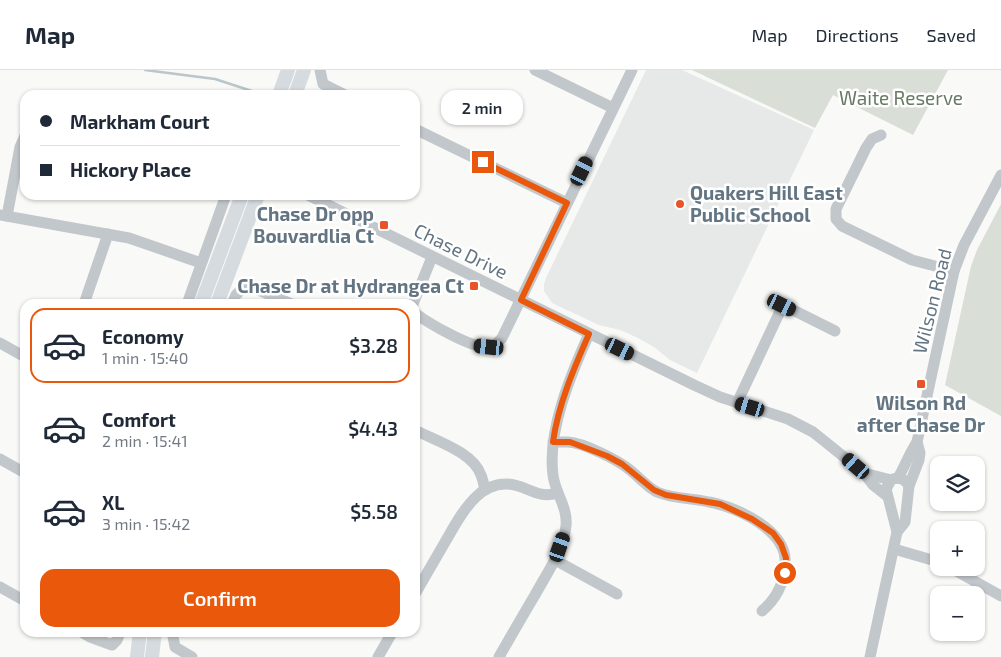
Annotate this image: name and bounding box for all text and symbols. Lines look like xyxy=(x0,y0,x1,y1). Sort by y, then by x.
text: Map xyxy=(25,20,75,49)
text: Map xyxy=(751,24,788,46)
text: Directions xyxy=(816,24,899,46)
text: Saved xyxy=(927,24,976,46)
park label: Waite Reserve xyxy=(839,86,963,109)
callout: 2 min xyxy=(442,89,524,124)
text: 2 min xyxy=(462,98,502,117)
text: Markham Court xyxy=(70,110,210,133)
route end xyxy=(472,151,494,173)
car xyxy=(568,154,595,188)
text: Hickory Place xyxy=(70,158,191,181)
place label: Quakers Hill East Public School xyxy=(690,181,843,226)
marker: Quakers Hill East Public School xyxy=(674,198,686,210)
place label: Chase Dr opp Bouvardlia Ct xyxy=(253,202,374,247)
street label: Chase Drive xyxy=(411,218,512,283)
marker: Chase Dr opp Bouvardlia Ct xyxy=(378,219,390,231)
street label: Wilson Road xyxy=(907,246,956,356)
place label: Chase Dr at Hydrangea Ct xyxy=(237,274,464,298)
marker: Chase Dr at Hydrangea Ct xyxy=(468,280,480,292)
car xyxy=(765,292,798,318)
icon: car xyxy=(42,323,87,368)
text: Economy xyxy=(102,325,184,348)
text: $3.28 xyxy=(349,334,398,357)
car xyxy=(603,336,636,362)
car xyxy=(473,338,504,356)
text: 1 min · 15:40 xyxy=(102,348,188,367)
marker: Wilson Rd after Chase Dr xyxy=(915,378,927,390)
place label: Wilson Rd after Chase Dr xyxy=(857,391,985,436)
car xyxy=(733,395,766,419)
icon: car xyxy=(42,406,87,451)
text: Comfort xyxy=(102,408,176,431)
text: $4.43 xyxy=(348,417,398,440)
text: 2 min · 15:41 xyxy=(102,431,188,450)
car xyxy=(839,450,872,482)
map controls xyxy=(930,456,985,641)
button: layers xyxy=(930,456,985,511)
icon: car xyxy=(42,489,87,534)
text: XL xyxy=(102,491,124,514)
text: $5.58 xyxy=(350,500,398,523)
text: 3 min · 15:42 xyxy=(102,514,190,533)
button: + xyxy=(930,521,985,576)
car xyxy=(548,530,571,564)
route start xyxy=(774,562,796,584)
button: Confirm xyxy=(40,569,400,627)
button: − xyxy=(930,586,985,641)

